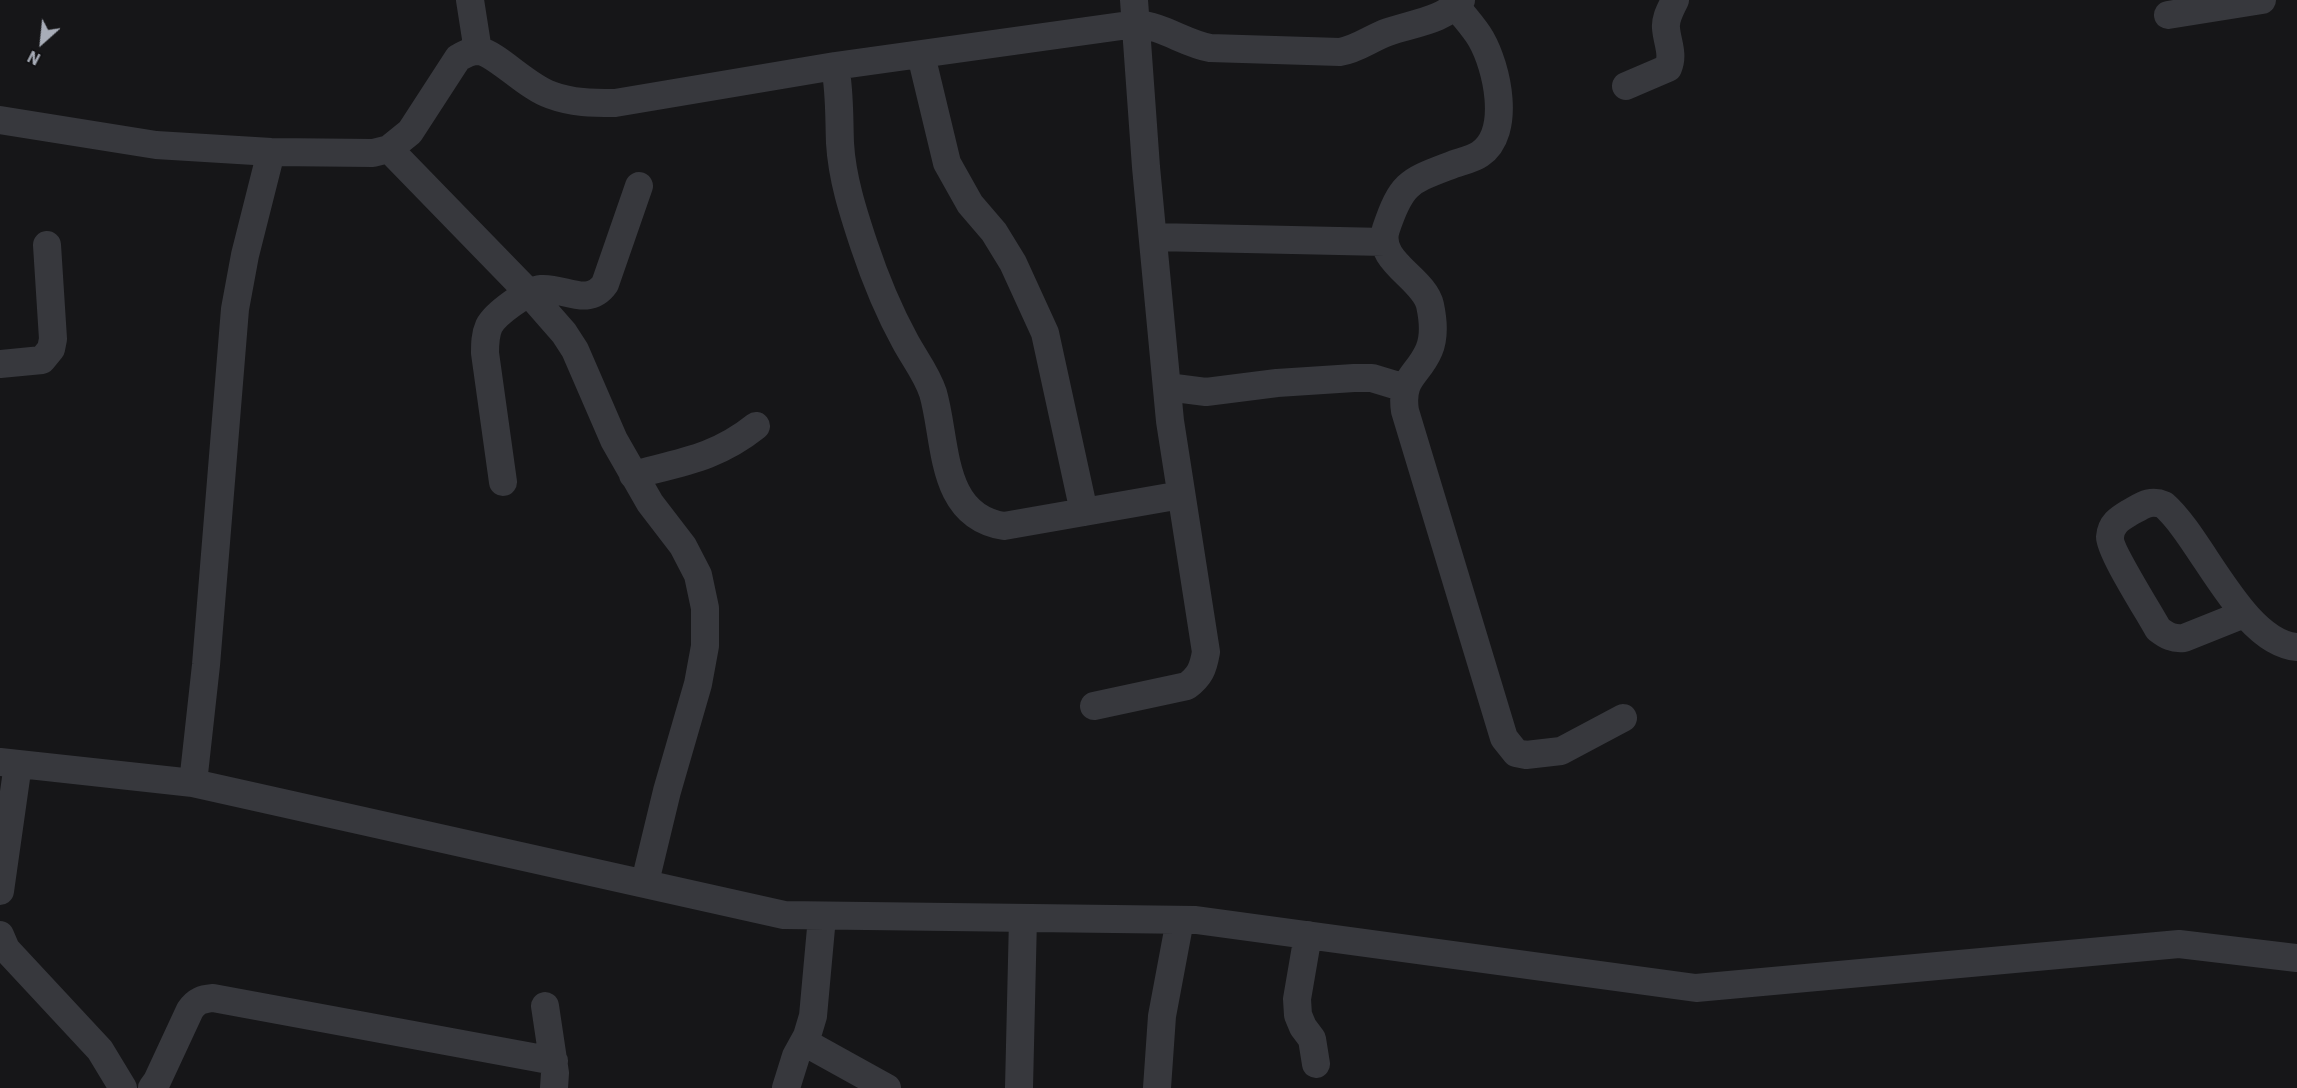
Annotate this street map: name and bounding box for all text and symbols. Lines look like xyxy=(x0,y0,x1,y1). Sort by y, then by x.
north arrow xyxy=(12,12,72,72)
text: N xyxy=(24,46,44,70)

